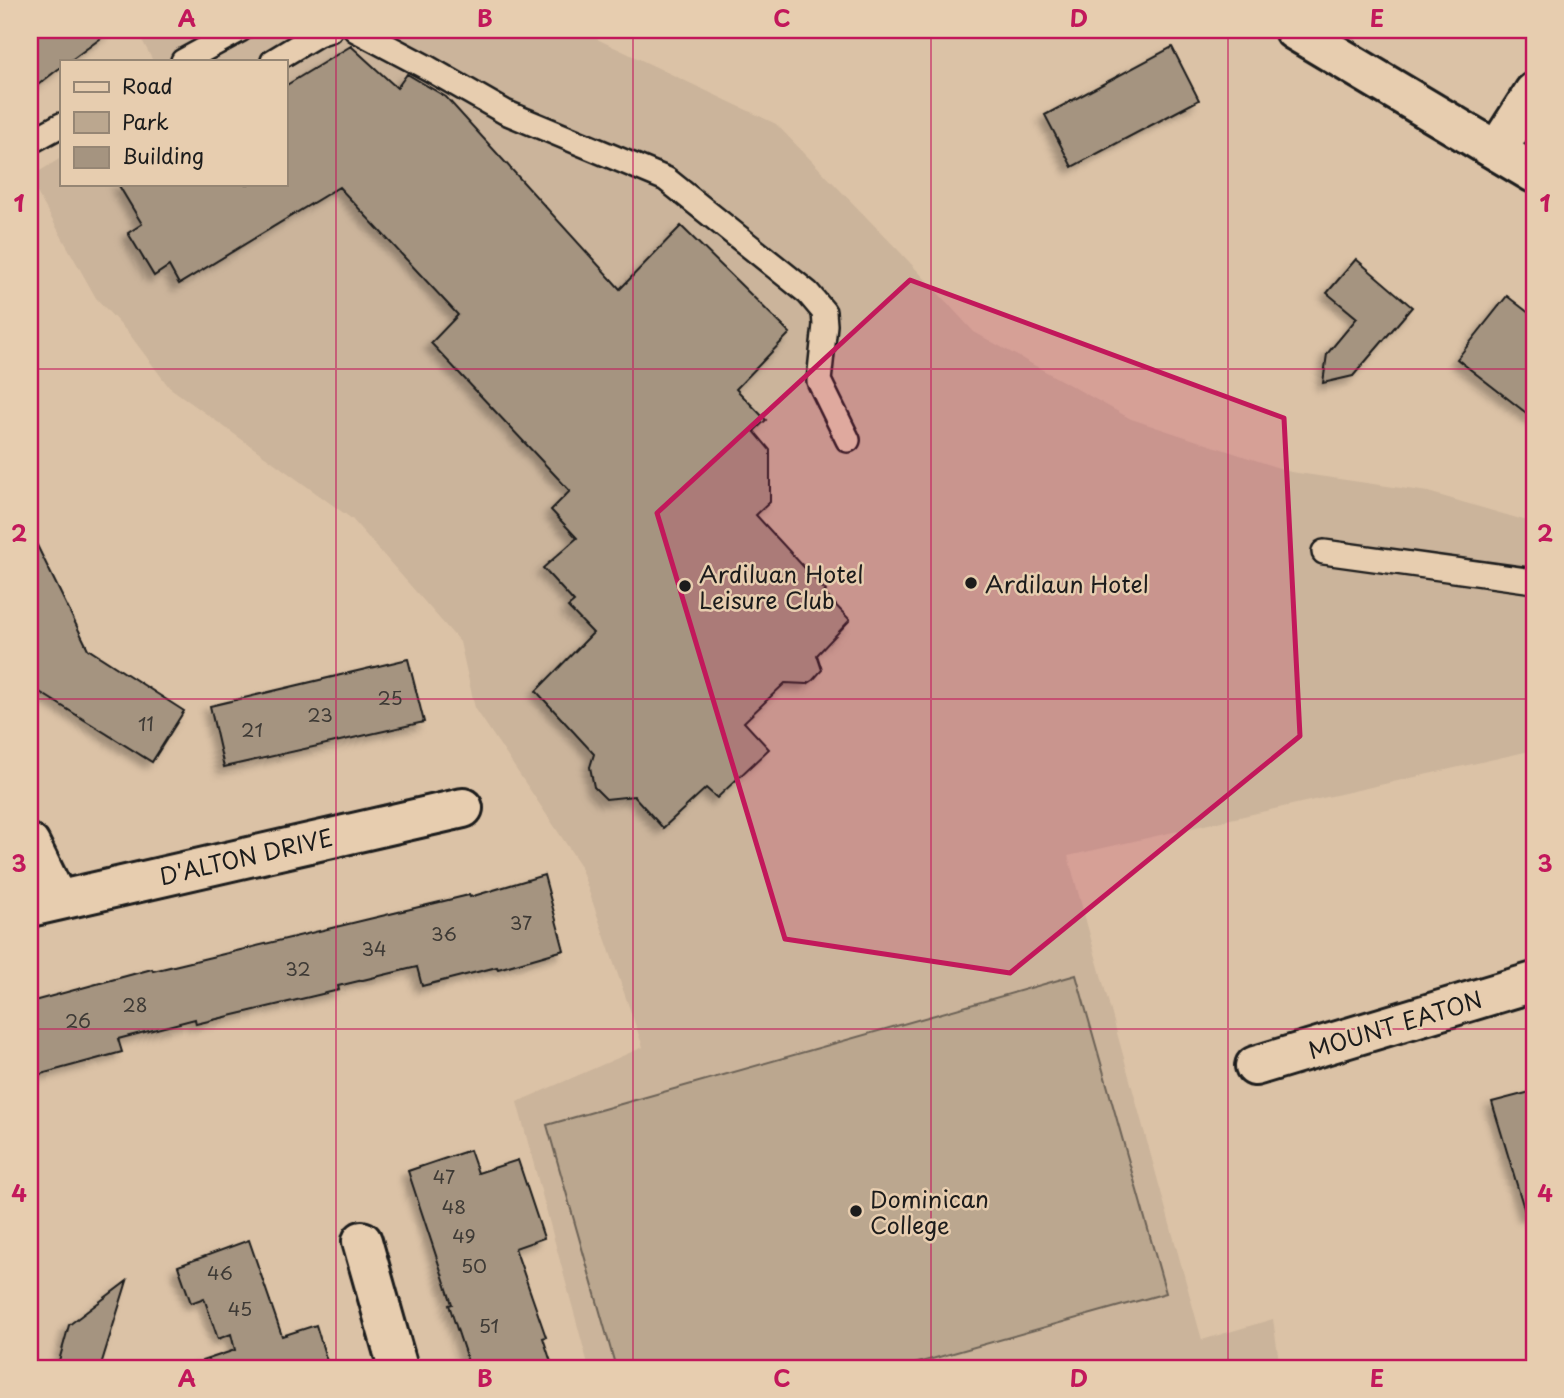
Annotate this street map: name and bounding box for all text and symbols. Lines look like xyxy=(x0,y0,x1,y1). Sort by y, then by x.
text: A xyxy=(178,0,196,35)
text: B xyxy=(477,0,493,35)
text: C xyxy=(773,0,791,35)
text: D xyxy=(1070,0,1088,35)
text: E xyxy=(1370,0,1384,35)
legend xyxy=(60,60,287,186)
text: Road xyxy=(122,69,173,101)
text: Park xyxy=(122,105,169,137)
text: Building xyxy=(122,139,204,171)
text: 1 xyxy=(14,185,25,220)
text: 1 xyxy=(1540,185,1551,220)
text: 2 xyxy=(11,515,27,550)
text: 2 xyxy=(1537,515,1553,550)
place label: Ardiluan Hotel Leisure Club xyxy=(699,556,864,617)
place label: Ardilaun Hotel xyxy=(985,566,1149,601)
marker: Ardilaun Hotel xyxy=(963,575,979,591)
marker: Ardiluan Hotel Leisure Club xyxy=(677,578,693,594)
house number: 25 xyxy=(377,683,403,711)
house number: 23 xyxy=(307,700,333,728)
house number: 11 xyxy=(138,709,154,737)
house number: 21 xyxy=(241,715,263,743)
street label: D'ALTON DRIVE xyxy=(156,819,336,893)
text: 3 xyxy=(11,845,27,880)
text: 3 xyxy=(1537,845,1553,880)
house number: 37 xyxy=(510,908,532,936)
house number: 36 xyxy=(431,919,457,947)
house number: 34 xyxy=(361,934,387,962)
house number: 32 xyxy=(285,954,311,982)
street label: MOUNT EATON xyxy=(1304,981,1486,1067)
house number: 28 xyxy=(122,990,148,1018)
house number: 26 xyxy=(65,1006,91,1034)
house number: 47 xyxy=(433,1162,455,1190)
text: 4 xyxy=(11,1175,27,1210)
text: 4 xyxy=(1537,1175,1553,1210)
place label: Dominican College xyxy=(870,1181,989,1242)
house number: 48 xyxy=(442,1192,466,1220)
marker: Dominican College xyxy=(848,1203,864,1219)
house number: 49 xyxy=(452,1221,476,1249)
house number: 50 xyxy=(461,1251,487,1279)
house number: 46 xyxy=(207,1258,233,1286)
house number: 45 xyxy=(228,1294,252,1322)
house number: 51 xyxy=(479,1311,499,1339)
text: A xyxy=(178,1360,196,1395)
text: B xyxy=(477,1360,493,1395)
text: C xyxy=(773,1360,791,1395)
text: D xyxy=(1070,1360,1088,1395)
text: E xyxy=(1370,1360,1384,1395)

